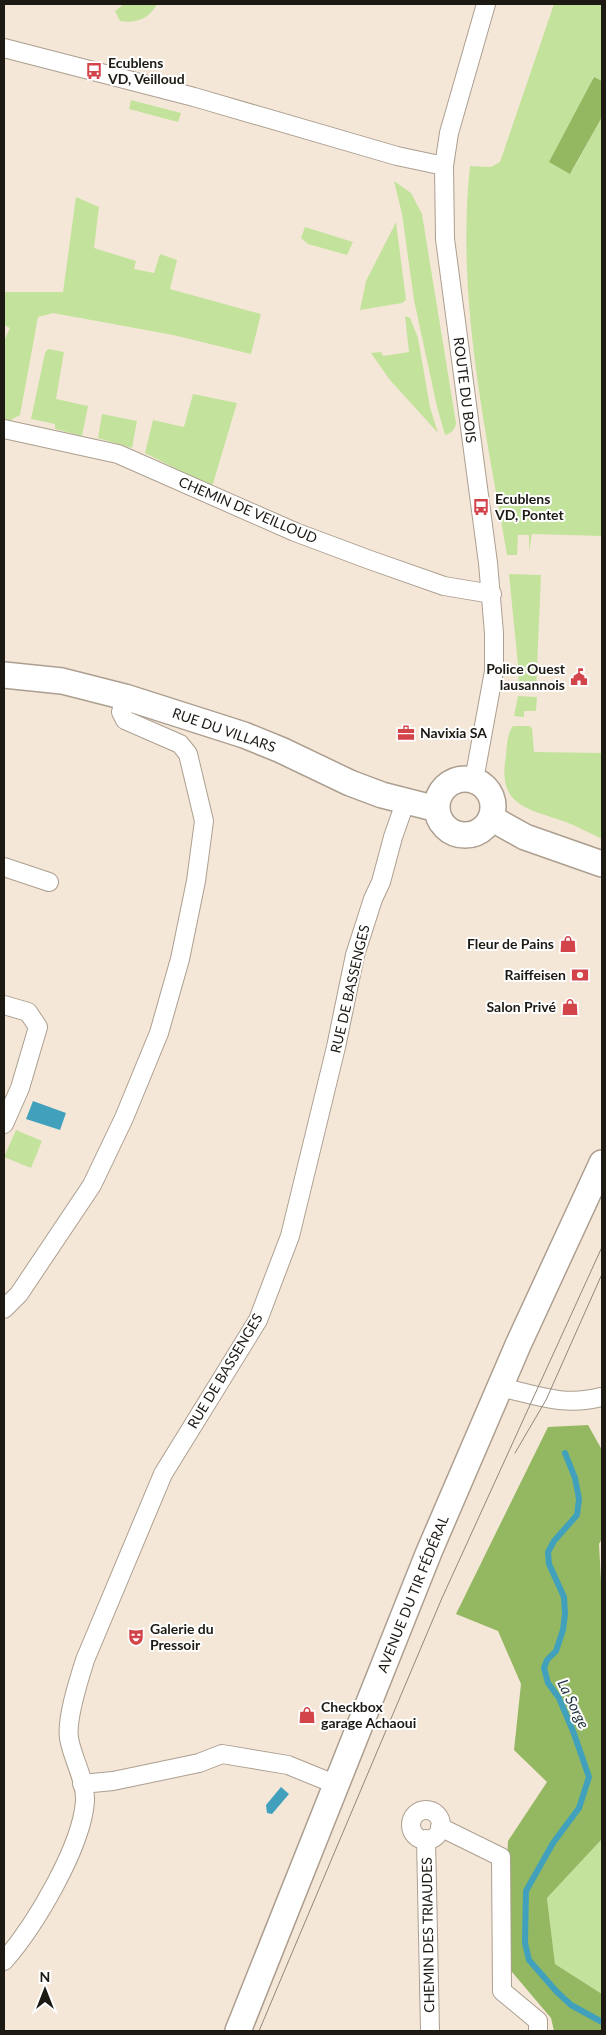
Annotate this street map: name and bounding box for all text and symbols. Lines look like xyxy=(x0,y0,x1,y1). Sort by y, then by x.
place label: Ecublens VD, Veilloud xyxy=(107,54,185,87)
bus stop icon: Ecublens VD, Veilloud xyxy=(84,61,104,81)
street label: ROUTE DU BOIS xyxy=(451,336,480,444)
street label: CHEMIN DE VEILLOUD xyxy=(176,473,320,546)
place label: Ecublens VD, Pontet xyxy=(494,490,564,523)
bus stop icon: Ecublens VD, Pontet xyxy=(471,497,491,517)
place label: Police Ouest lausannois xyxy=(486,660,566,693)
public building icon: Police Ouest lausannois xyxy=(569,667,589,687)
street label: RUE DU VILLARS xyxy=(170,704,278,755)
office icon: Navixia SA xyxy=(396,723,416,743)
place label: Navixia SA xyxy=(420,724,487,741)
street label: RUE DE BASSENGES xyxy=(326,923,373,1055)
shop icon: Fleur de Pains xyxy=(558,934,578,954)
place label: Fleur de Pains xyxy=(467,935,554,952)
bank icon: Raiffeisen xyxy=(570,965,590,985)
place label: Raiffeisen xyxy=(505,966,566,983)
shop icon: Salon Privé xyxy=(560,997,580,1017)
place label: Salon Privé xyxy=(487,998,557,1015)
street label: RUE DE BASSENGES xyxy=(183,1310,266,1431)
street label: AVENUE DU TIR FÉDÉRAL xyxy=(373,1513,452,1675)
place label: Galerie du Pressoir xyxy=(150,1620,214,1653)
theatre icon: Galerie du Pressoir xyxy=(126,1627,146,1647)
water label: La Sorge xyxy=(554,1676,594,1731)
place label: Checkbox garage Achaoui xyxy=(321,1698,416,1731)
shop icon: Checkbox garage Achaoui xyxy=(297,1705,317,1725)
street label: CHEMIN DES TRIAUDES xyxy=(418,1857,437,2013)
north arrow xyxy=(20,1965,70,2015)
text: N xyxy=(40,1968,50,1985)

